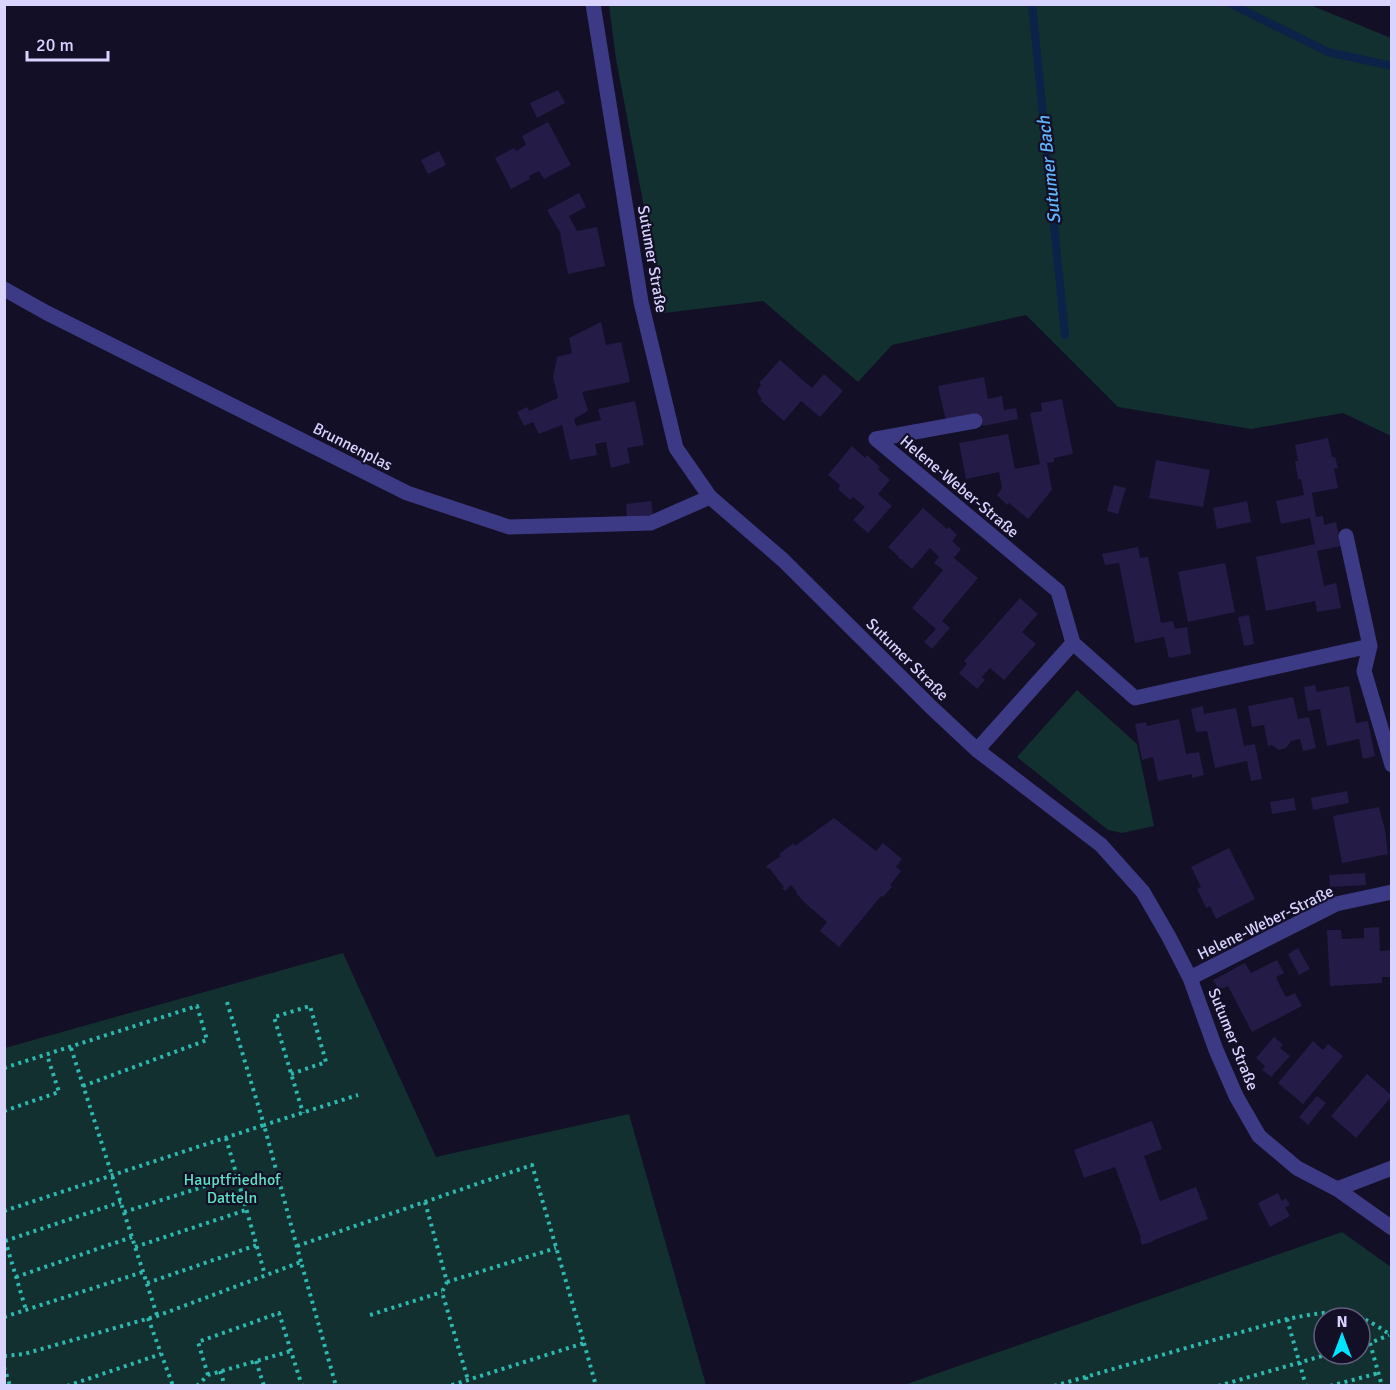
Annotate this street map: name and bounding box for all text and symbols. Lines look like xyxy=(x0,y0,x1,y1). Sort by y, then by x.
scale bar xyxy=(27,24,108,62)
text: 20 m xyxy=(36,34,74,56)
water label: Sutumer Bach xyxy=(1032,114,1066,225)
street label: Sutumer Straße xyxy=(633,204,671,314)
street label: Brunnenplas xyxy=(309,418,396,475)
street label: Helene-Weber-Straße xyxy=(896,431,1023,542)
street label: Sutumer Straße xyxy=(862,614,953,705)
street label: Helene-Weber-Straße xyxy=(1194,881,1337,965)
street label: Sutumer Straße xyxy=(1203,985,1263,1093)
park label: Hauptfriedhof Datteln xyxy=(184,1170,281,1208)
north arrow xyxy=(1312,1306,1372,1366)
text: N xyxy=(1336,1312,1348,1332)

